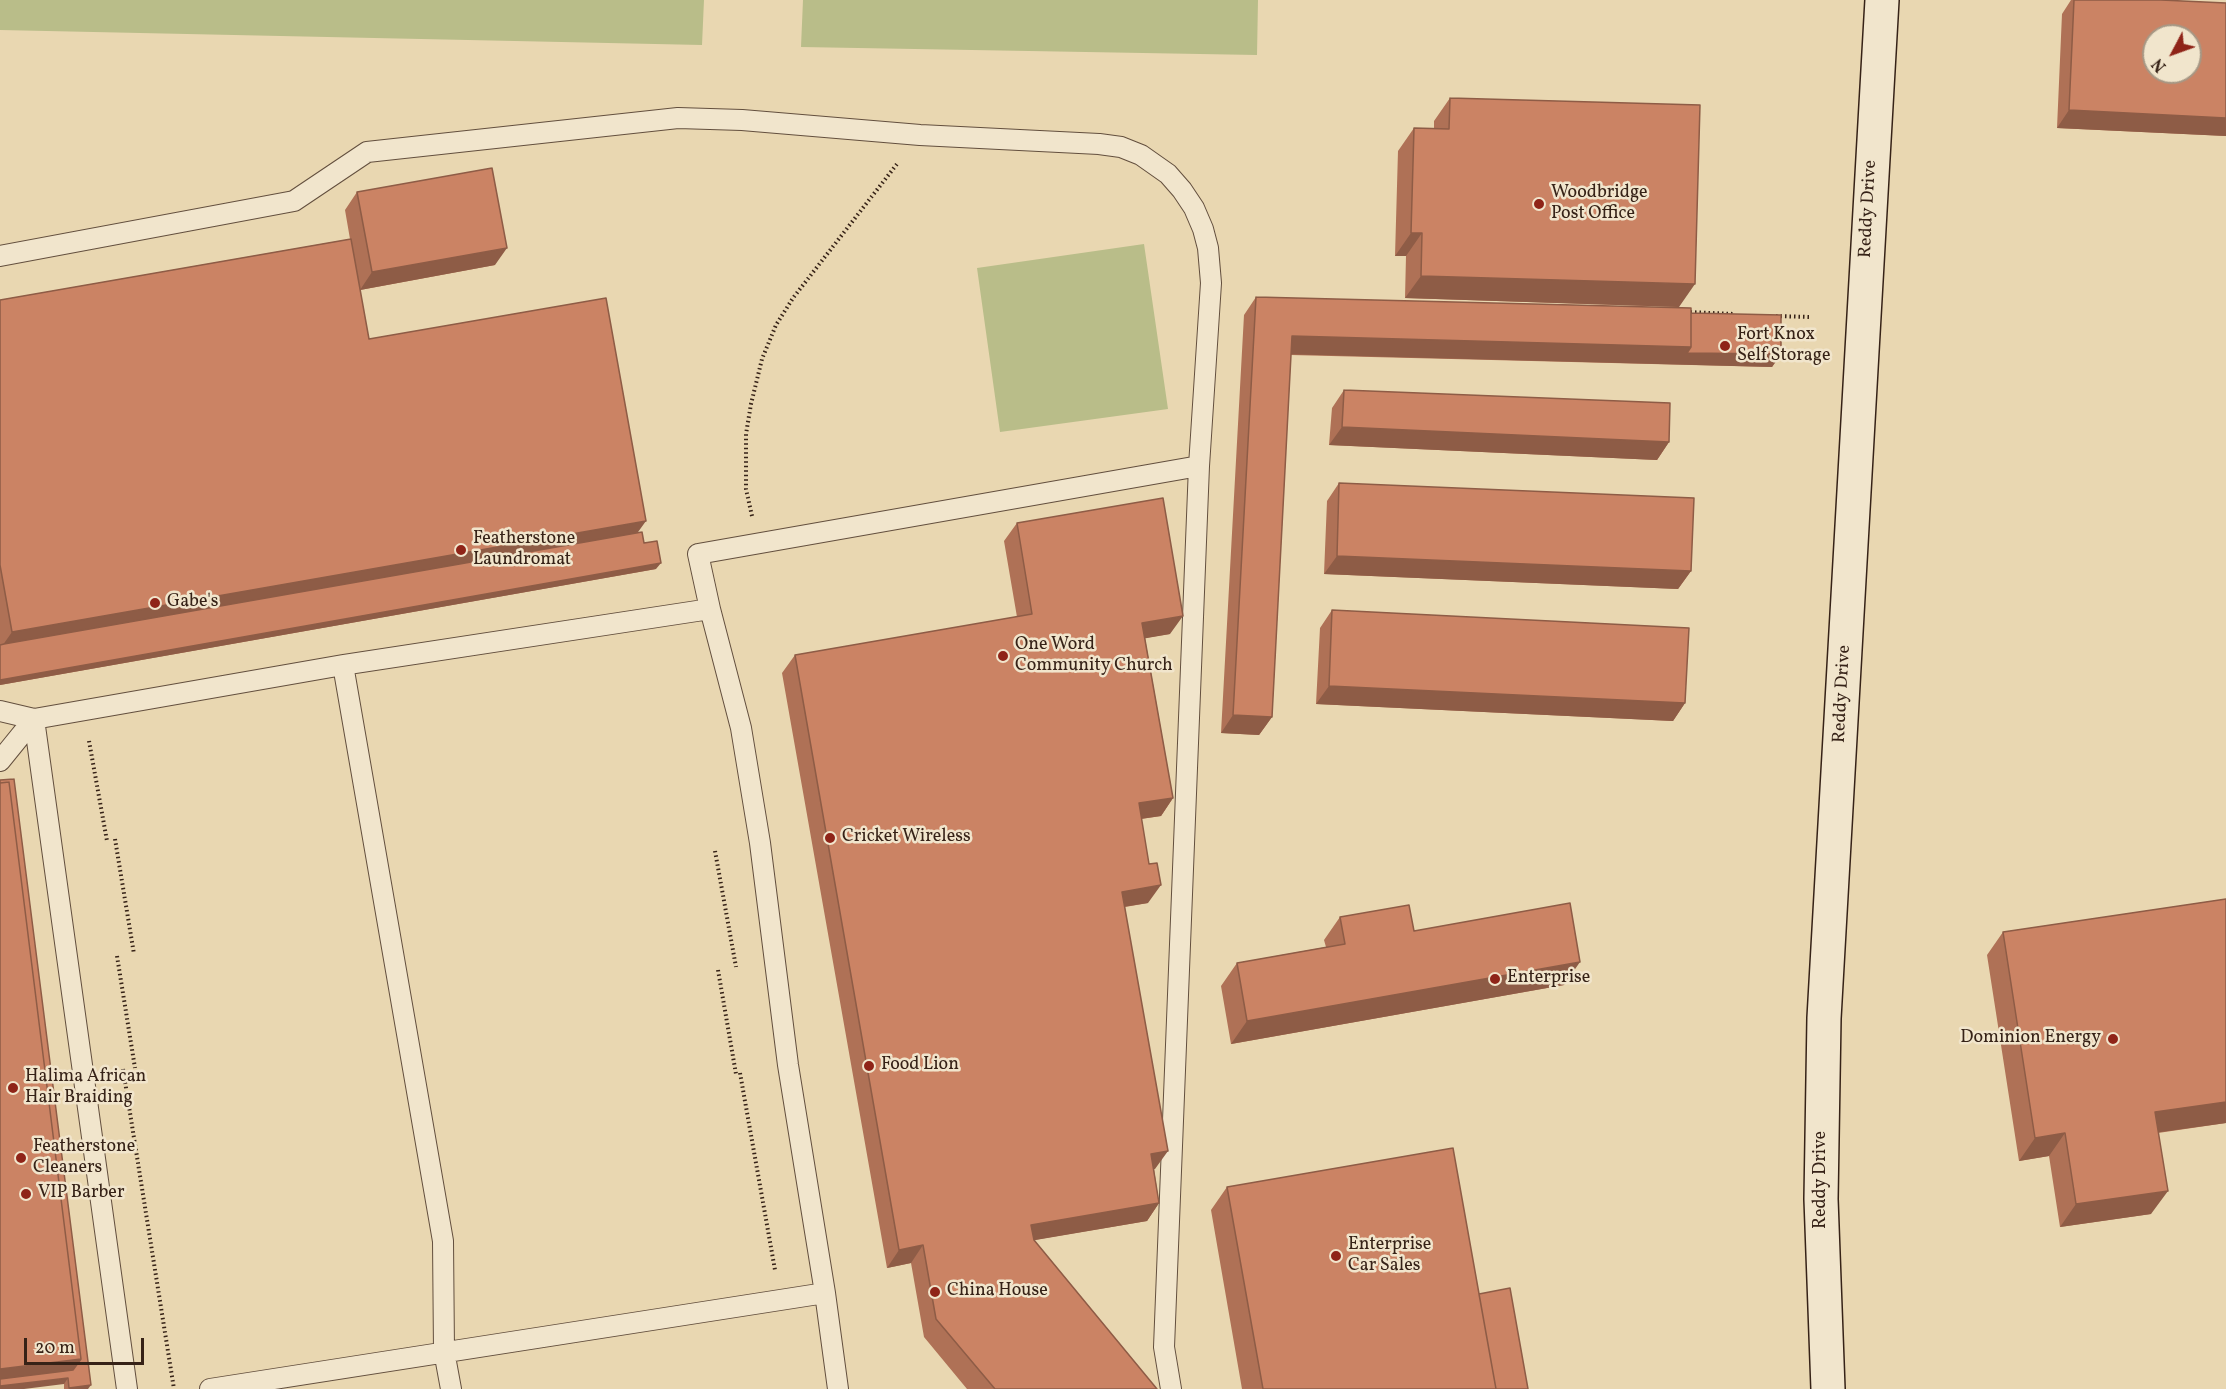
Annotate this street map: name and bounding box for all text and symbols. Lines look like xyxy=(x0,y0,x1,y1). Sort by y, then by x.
north arrow xyxy=(2142,24,2202,84)
text: N xyxy=(2148,53,2172,76)
street label: Reddy Drive xyxy=(1856,159,1882,259)
place label: Woodbridge Post Office xyxy=(1551,183,1648,226)
marker: Woodbridge Post Office xyxy=(1532,197,1546,211)
place label: Fort Knox Self Storage xyxy=(1737,325,1830,368)
marker: Fort Knox Self Storage xyxy=(1718,339,1732,353)
place label: Featherstone Laundromat xyxy=(473,529,575,572)
marker: Featherstone Laundromat xyxy=(454,543,468,557)
place label: Gabe's xyxy=(167,592,218,614)
marker: Gabe's xyxy=(148,596,162,610)
place label: One Word Community Church xyxy=(1015,635,1173,678)
street label: Reddy Drive xyxy=(1830,644,1856,744)
marker: One Word Community Church xyxy=(996,649,1010,663)
place label: Cricket Wireless xyxy=(842,827,971,849)
marker: Cricket Wireless xyxy=(823,831,837,845)
place label: Enterprise xyxy=(1507,968,1590,990)
marker: Enterprise xyxy=(1488,972,1502,986)
place label: Dominion Energy xyxy=(1960,1028,2101,1050)
marker: Dominion Energy xyxy=(2106,1032,2120,1046)
place label: Food Lion xyxy=(881,1055,959,1077)
marker: Food Lion xyxy=(862,1059,876,1073)
place label: Halima African Hair Braiding xyxy=(25,1067,146,1110)
marker: Halima African Hair Braiding xyxy=(6,1081,20,1095)
street label: Reddy Drive xyxy=(1811,1131,1833,1229)
place label: Featherstone Cleaners xyxy=(33,1137,135,1180)
marker: Featherstone Cleaners xyxy=(14,1151,28,1165)
place label: VIP Barber xyxy=(38,1183,124,1205)
marker: VIP Barber xyxy=(19,1187,33,1201)
place label: Enterprise Car Sales xyxy=(1348,1235,1431,1278)
marker: Enterprise Car Sales xyxy=(1329,1249,1343,1263)
place label: China House xyxy=(947,1281,1048,1303)
marker: China House xyxy=(928,1285,942,1299)
scale bar xyxy=(27,1326,147,1364)
text: 20 m xyxy=(35,1336,75,1361)

